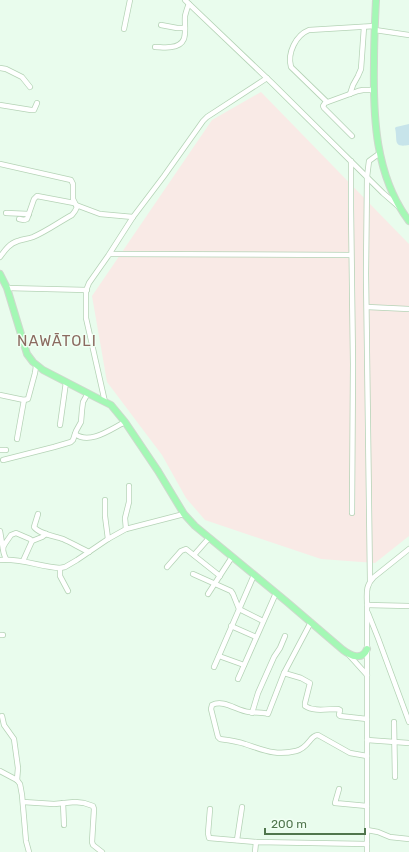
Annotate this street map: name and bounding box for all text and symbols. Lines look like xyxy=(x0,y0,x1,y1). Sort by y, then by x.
district label: NAWĀTOLI xyxy=(17,332,97,350)
scale bar xyxy=(265,810,365,836)
text: 200 m xyxy=(271,817,307,831)

